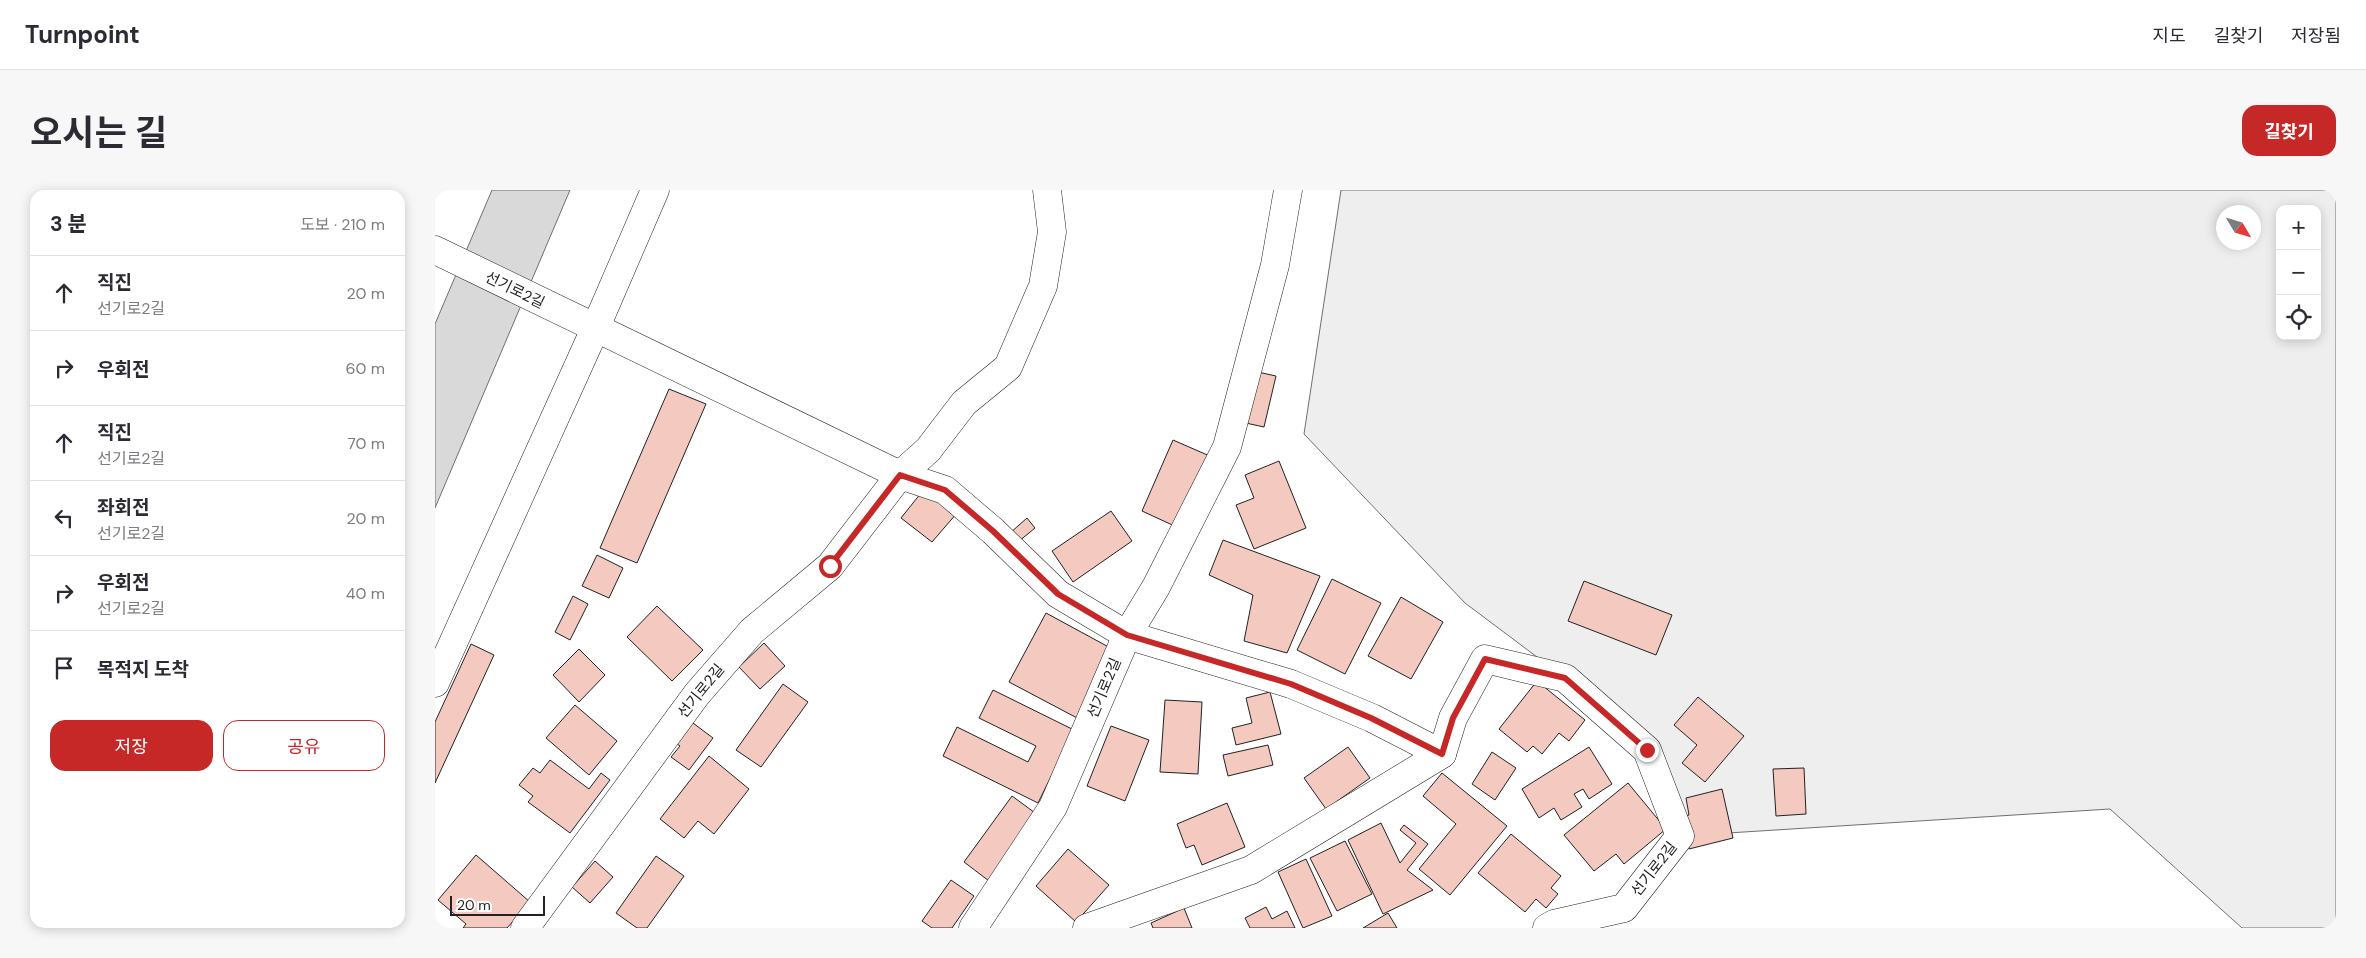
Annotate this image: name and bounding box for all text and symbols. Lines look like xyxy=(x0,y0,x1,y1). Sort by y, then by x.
text: Turnpoint xyxy=(25,19,140,50)
text: 지도 xyxy=(2153,24,2186,48)
text: 길찾기 xyxy=(2214,24,2263,48)
text: 저장됨 xyxy=(2291,24,2341,48)
button: 길찾기 xyxy=(2242,105,2336,156)
text: 오시는 길 xyxy=(30,110,167,156)
north arrow xyxy=(2216,205,2261,250)
map controls xyxy=(2276,205,2321,340)
button: + xyxy=(2276,205,2321,250)
text: 3 분 xyxy=(50,210,87,238)
text: 도보 · 210 m xyxy=(300,214,385,235)
button: − xyxy=(2276,250,2321,295)
street label: 선기로2길 xyxy=(482,267,548,313)
text: 직진 xyxy=(97,270,132,295)
icon: ahead xyxy=(50,279,78,307)
text: 20 m xyxy=(346,283,385,304)
button: locate xyxy=(2276,295,2321,340)
text: 선기로2길 xyxy=(97,298,165,319)
icon: right xyxy=(50,354,78,382)
text: 우회전 xyxy=(97,357,149,382)
text: 60 m xyxy=(345,358,385,379)
text: 직진 xyxy=(97,420,132,445)
icon: ahead xyxy=(50,429,78,457)
text: 70 m xyxy=(347,433,385,454)
text: 선기로2길 xyxy=(97,448,165,469)
text: 좌회전 xyxy=(97,495,149,520)
icon: left xyxy=(50,504,78,532)
text: 20 m xyxy=(346,508,385,529)
text: 선기로2길 xyxy=(97,523,165,544)
route start xyxy=(819,555,842,578)
text: 우회전 xyxy=(97,570,149,595)
icon: right xyxy=(50,579,78,607)
text: 40 m xyxy=(346,583,385,604)
text: 선기로2길 xyxy=(97,598,165,619)
icon: arrive xyxy=(50,654,78,682)
street label: 선기로2길 xyxy=(1082,655,1126,721)
text: 목적지 도착 xyxy=(97,657,189,682)
street label: 선기로2길 xyxy=(673,660,729,722)
button: 저장 xyxy=(50,720,213,771)
button: 공유 xyxy=(223,720,385,771)
route end xyxy=(1636,739,1659,762)
street label: 선기로2길 xyxy=(1626,838,1682,900)
scale bar xyxy=(450,893,545,916)
text: 20 m xyxy=(457,896,491,914)

